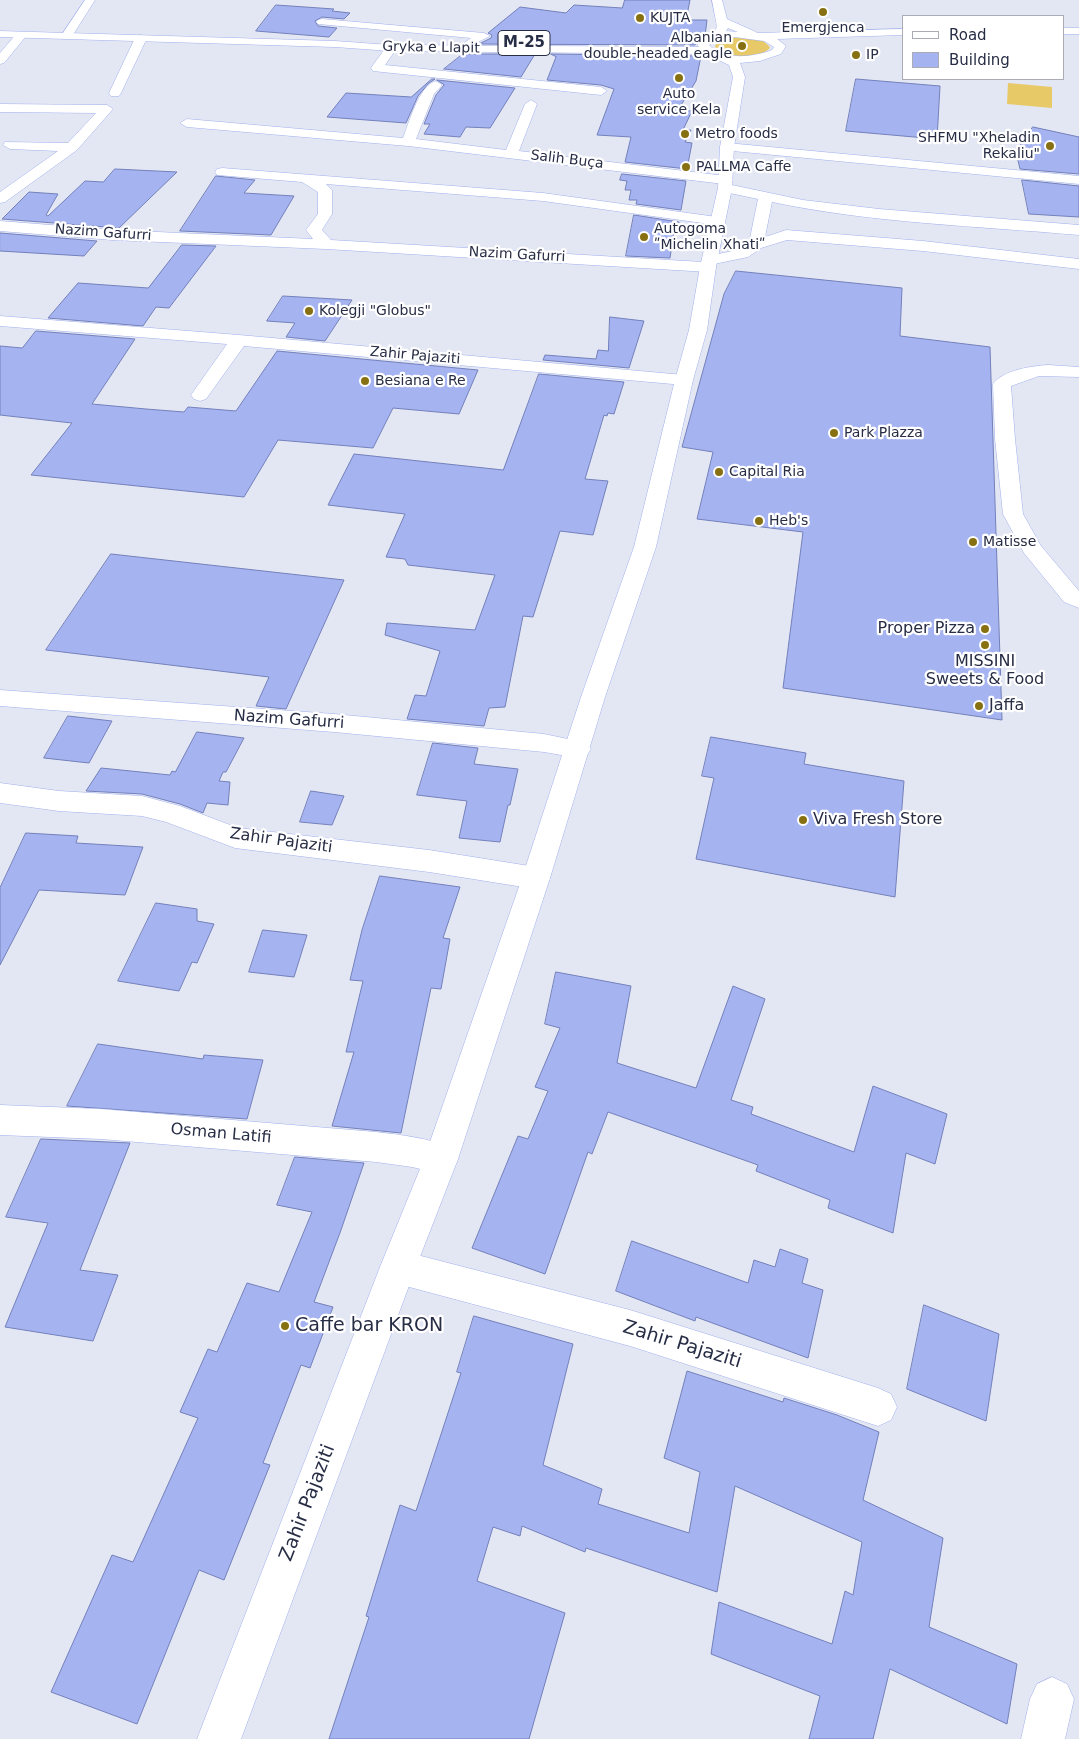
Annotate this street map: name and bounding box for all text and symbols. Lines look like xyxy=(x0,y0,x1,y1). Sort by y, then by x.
marker: Emergjenca xyxy=(817,6,829,18)
place label: KUJTA xyxy=(650,10,690,26)
marker: KUJTA xyxy=(634,12,646,24)
legend xyxy=(902,15,1064,80)
place label: Emergjenca xyxy=(781,20,865,36)
text: Road xyxy=(949,26,987,44)
road number: M-25 xyxy=(498,30,550,56)
place label: Albanian double-headed eagle xyxy=(584,30,732,62)
street label: Gryka e Llapit xyxy=(382,39,480,57)
marker: Albanian double-headed eagle xyxy=(736,40,748,52)
place label: IP xyxy=(866,47,879,63)
marker: IP xyxy=(850,49,862,61)
text: Building xyxy=(949,51,1010,69)
marker: Auto service Kela xyxy=(673,72,685,84)
place label: Auto service Kela xyxy=(637,86,721,118)
place label: Metro foods xyxy=(695,126,778,142)
marker: Metro foods xyxy=(679,128,691,140)
place label: SHFMU "Xheladin Rekaliu" xyxy=(918,130,1040,162)
marker: SHFMU "Xheladin Rekaliu" xyxy=(1044,140,1056,152)
street label: Salih Buça xyxy=(530,147,604,173)
place label: PALLMA Caffe xyxy=(696,159,791,175)
marker: PALLMA Caffe xyxy=(680,161,692,173)
street label: Nazim Gafurri xyxy=(54,221,152,245)
place label: Autogoma ʺMichelin Xhatiʺ xyxy=(654,221,766,253)
marker: Autogoma ʺMichelin Xhatiʺ xyxy=(638,231,650,243)
street label: Nazim Gafurri xyxy=(468,244,566,266)
place label: Kolegji "Globus" xyxy=(319,303,431,319)
marker: Kolegji "Globus" xyxy=(303,305,315,317)
street label: Zahir Pajaziti xyxy=(369,344,461,368)
place label: Besiana e Re xyxy=(375,373,466,389)
marker: Besiana e Re xyxy=(359,375,371,387)
place label: Park Plazza xyxy=(844,425,923,441)
marker: Park Plazza xyxy=(828,427,840,439)
place label: Capital Ria xyxy=(729,464,805,480)
marker: Capital Ria xyxy=(713,466,725,478)
place label: Heb's xyxy=(769,513,808,529)
marker: Heb's xyxy=(753,515,765,527)
place label: Matisse xyxy=(983,534,1036,550)
marker: Matisse xyxy=(967,536,979,548)
place label: Proper Pizza xyxy=(878,619,975,639)
marker: Proper Pizza xyxy=(979,623,991,635)
marker: MISSINI Sweets & Food xyxy=(979,639,991,651)
place label: MISSINI Sweets & Food xyxy=(926,652,1044,690)
place label: Jaffa xyxy=(989,696,1024,716)
marker: Jaffa xyxy=(973,700,985,712)
street label: Nazim Gafurri xyxy=(233,707,345,733)
place label: Viva Fresh Store xyxy=(813,810,942,830)
marker: Viva Fresh Store xyxy=(797,814,809,826)
street label: Zahir Pajaziti xyxy=(228,824,334,858)
street label: Osman Latifi xyxy=(170,1120,272,1148)
place label: Caffe bar KRON xyxy=(295,1315,443,1337)
street label: Zahir Pajaziti xyxy=(620,1316,744,1374)
marker: Caffe bar KRON xyxy=(279,1320,291,1332)
street label: Zahir Pajaziti xyxy=(275,1442,341,1564)

